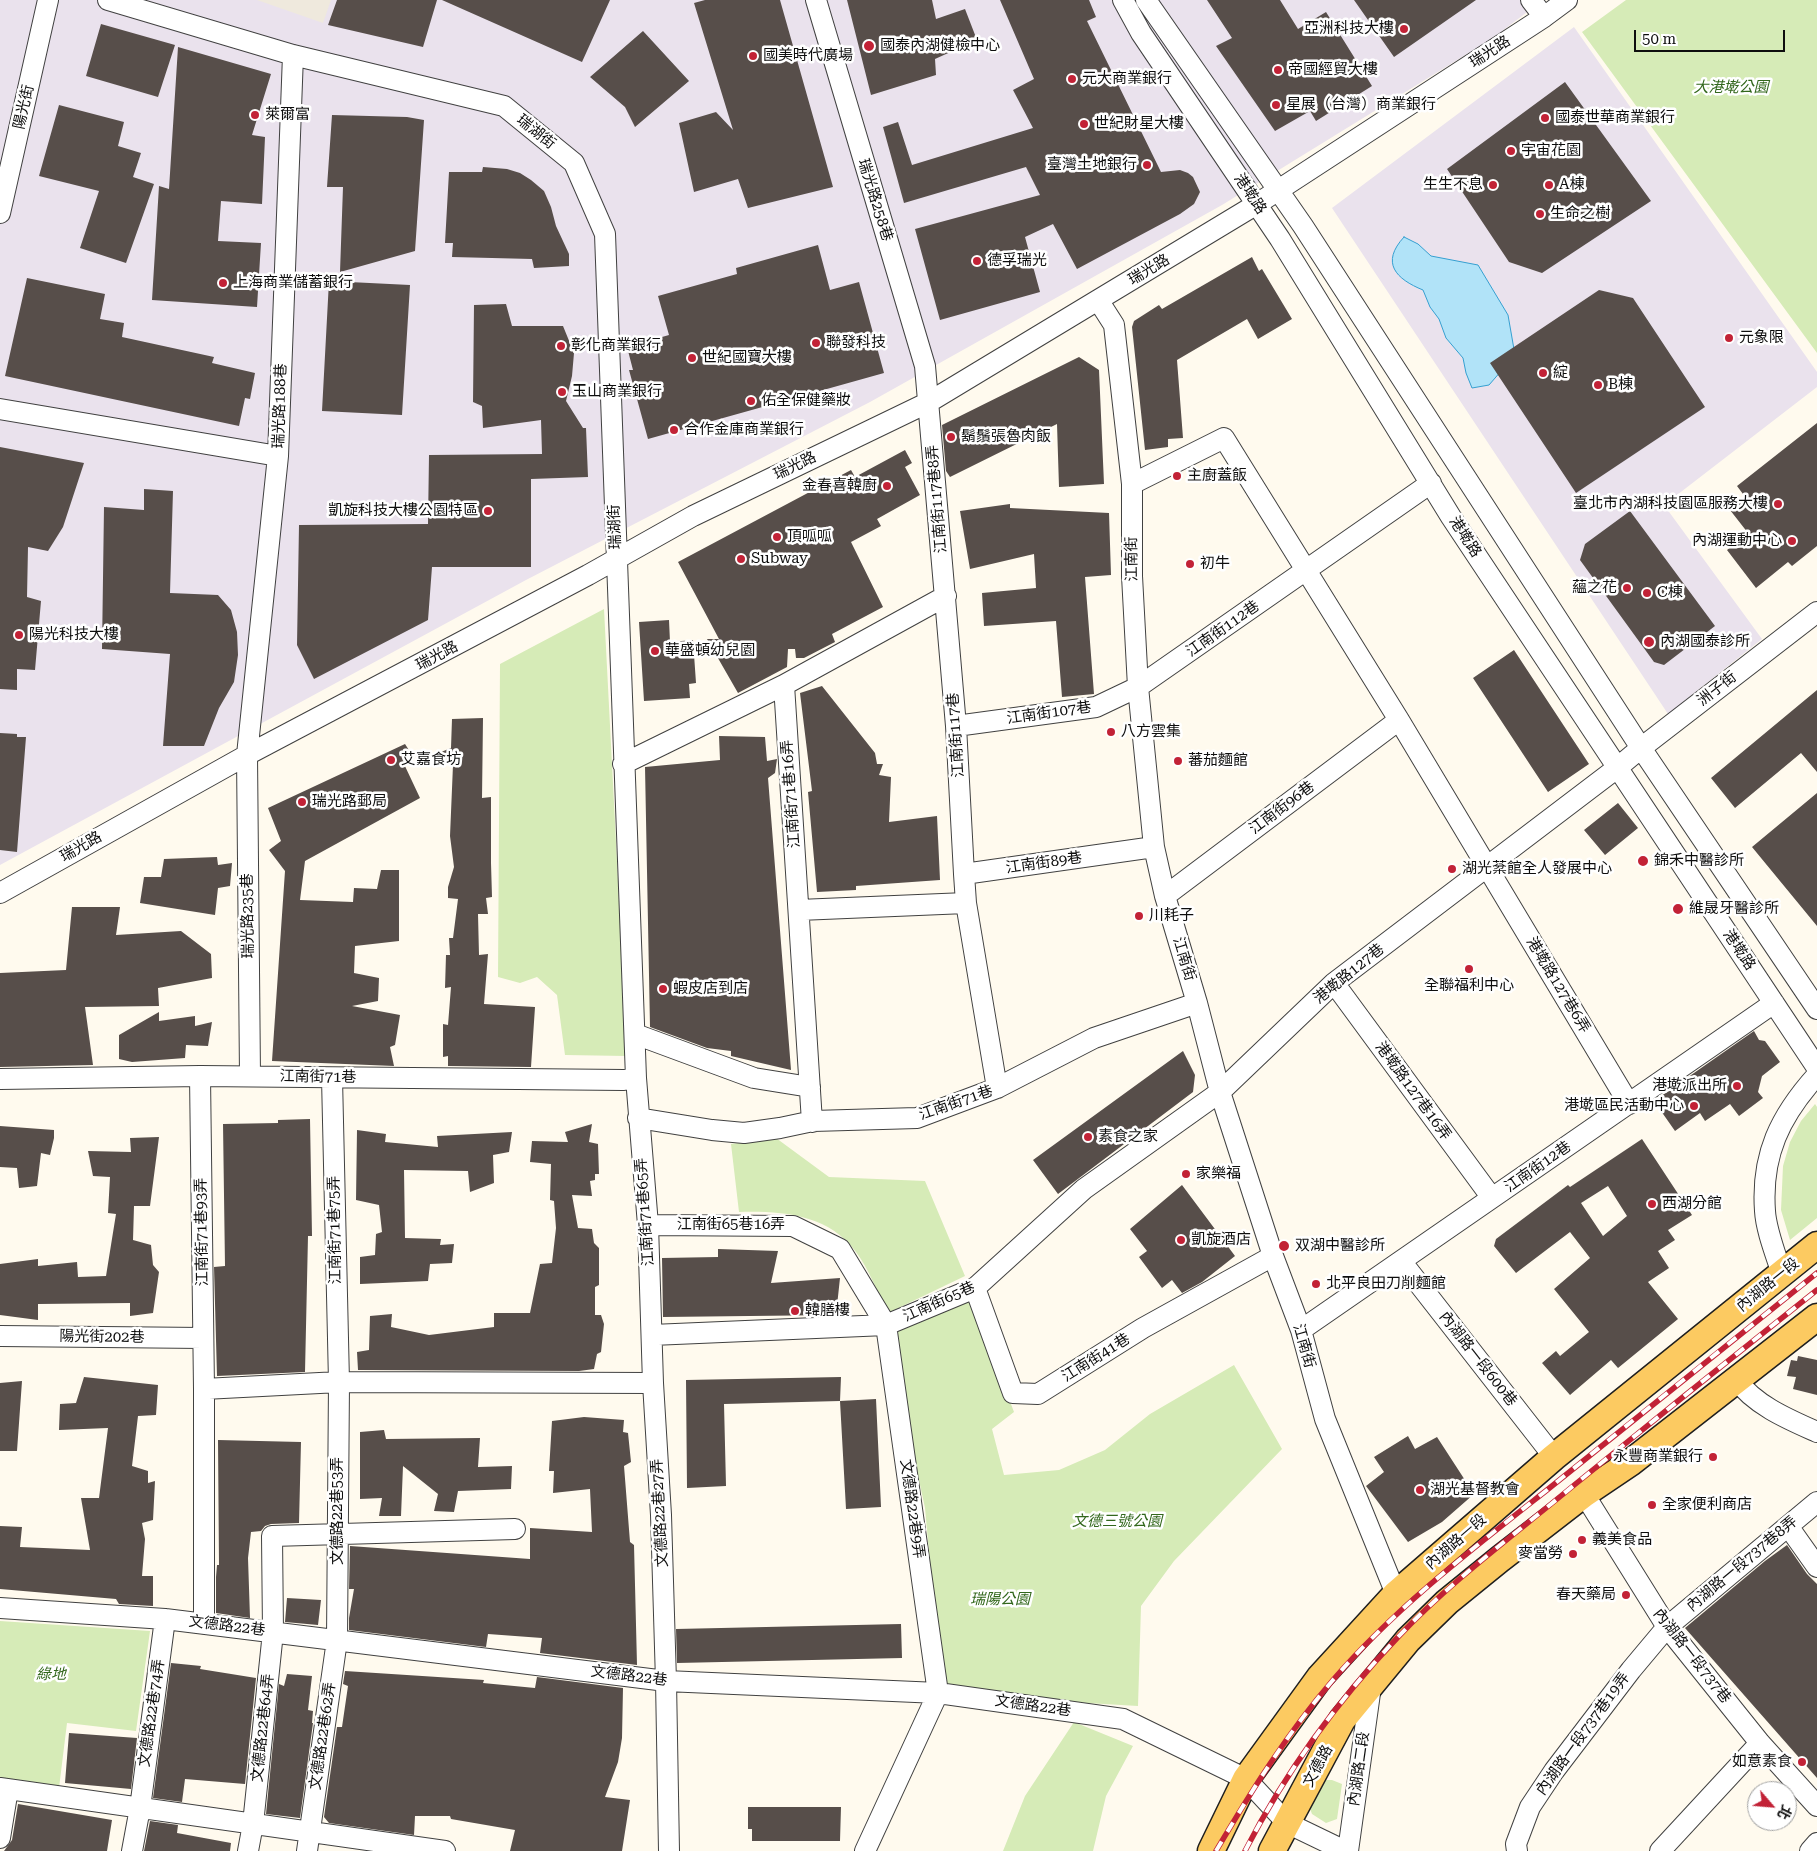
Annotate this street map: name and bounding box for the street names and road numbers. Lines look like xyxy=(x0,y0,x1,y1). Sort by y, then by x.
street label: 瑞光路 xyxy=(1466,32,1514,72)
street label: 陽光街 xyxy=(10,83,38,131)
street label: 瑞湖街 xyxy=(513,111,559,153)
street label: 瑞光路258巷 xyxy=(854,157,896,243)
street label: 港墘路 xyxy=(1230,170,1270,218)
street label: 瑞光路 xyxy=(1125,251,1173,289)
street label: 瑞光路188巷 xyxy=(270,363,290,449)
street label: 江南街117巷8弄 xyxy=(923,444,951,554)
street label: 瑞光路 xyxy=(771,448,819,484)
street label: 瑞湖街 xyxy=(605,504,625,550)
street label: 港墘路 xyxy=(1445,513,1485,561)
street label: 江南街 xyxy=(1123,536,1141,582)
street label: 江南街112巷 xyxy=(1183,597,1263,661)
street label: 瑞光路 xyxy=(413,637,461,675)
street label: 洲子街 xyxy=(1694,668,1740,710)
street label: 江南街117巷 xyxy=(944,692,968,778)
street label: 江南街107巷 xyxy=(1006,698,1092,728)
street label: 江南街71巷16弄 xyxy=(778,739,804,849)
street label: 江南街96巷 xyxy=(1246,778,1318,838)
street label: 瑞光路 xyxy=(57,828,105,866)
street label: 江南街89巷 xyxy=(1005,849,1083,877)
street label: 瑞光路235巷 xyxy=(238,873,258,959)
street label: 港墘路 xyxy=(1719,926,1759,974)
street label: 港墘路127巷6弄 xyxy=(1522,934,1594,1036)
street label: 江南街 xyxy=(1169,935,1199,983)
street label: 港墘路127巷 xyxy=(1310,940,1388,1008)
street label: 港墘路127巷16弄 xyxy=(1371,1038,1455,1144)
street label: 江南街71巷 xyxy=(279,1067,357,1087)
street label: 江南街71巷 xyxy=(917,1082,995,1124)
street label: 江南街12巷 xyxy=(1501,1138,1575,1196)
street label: 江南街71巷65弄 xyxy=(632,1157,658,1267)
street label: 江南街71巷75弄 xyxy=(325,1176,345,1284)
street label: 江南街71巷93弄 xyxy=(192,1178,212,1286)
street label: 江南街65巷16弄 xyxy=(677,1216,785,1234)
street label: 內湖路一段 xyxy=(1733,1254,1803,1316)
street label: 江南街65巷 xyxy=(900,1278,978,1326)
street label: 內湖路一段600巷 xyxy=(1435,1308,1521,1410)
street label: 江南街 xyxy=(1289,1322,1319,1370)
street label: 陽光街202巷 xyxy=(59,1327,145,1347)
street label: 江南街41巷 xyxy=(1059,1330,1133,1386)
street label: 文德路22巷53弄 xyxy=(329,1457,347,1565)
street label: 文德路22巷27弄 xyxy=(648,1458,672,1568)
street label: 文德路22巷9弄 xyxy=(896,1458,928,1560)
street label: 內湖路一段 xyxy=(1422,1511,1490,1573)
street label: 內湖路一段737巷8弄 xyxy=(1683,1513,1801,1615)
street label: 內湖路一段737巷 xyxy=(1649,1605,1735,1707)
street label: 文德路22巷 xyxy=(188,1612,266,1640)
street label: 文德路22巷74弄 xyxy=(136,1658,168,1768)
street label: 文德路22巷 xyxy=(590,1662,668,1690)
street label: 內湖路一段737巷19弄 xyxy=(1533,1669,1633,1799)
street label: 文德路22巷64弄 xyxy=(248,1673,278,1783)
street label: 文德路22巷62弄 xyxy=(307,1681,339,1791)
street label: 文德路22巷 xyxy=(994,1692,1072,1720)
street label: 內湖路二段 xyxy=(1345,1731,1373,1807)
street label: 文德路 xyxy=(1299,1742,1337,1790)

